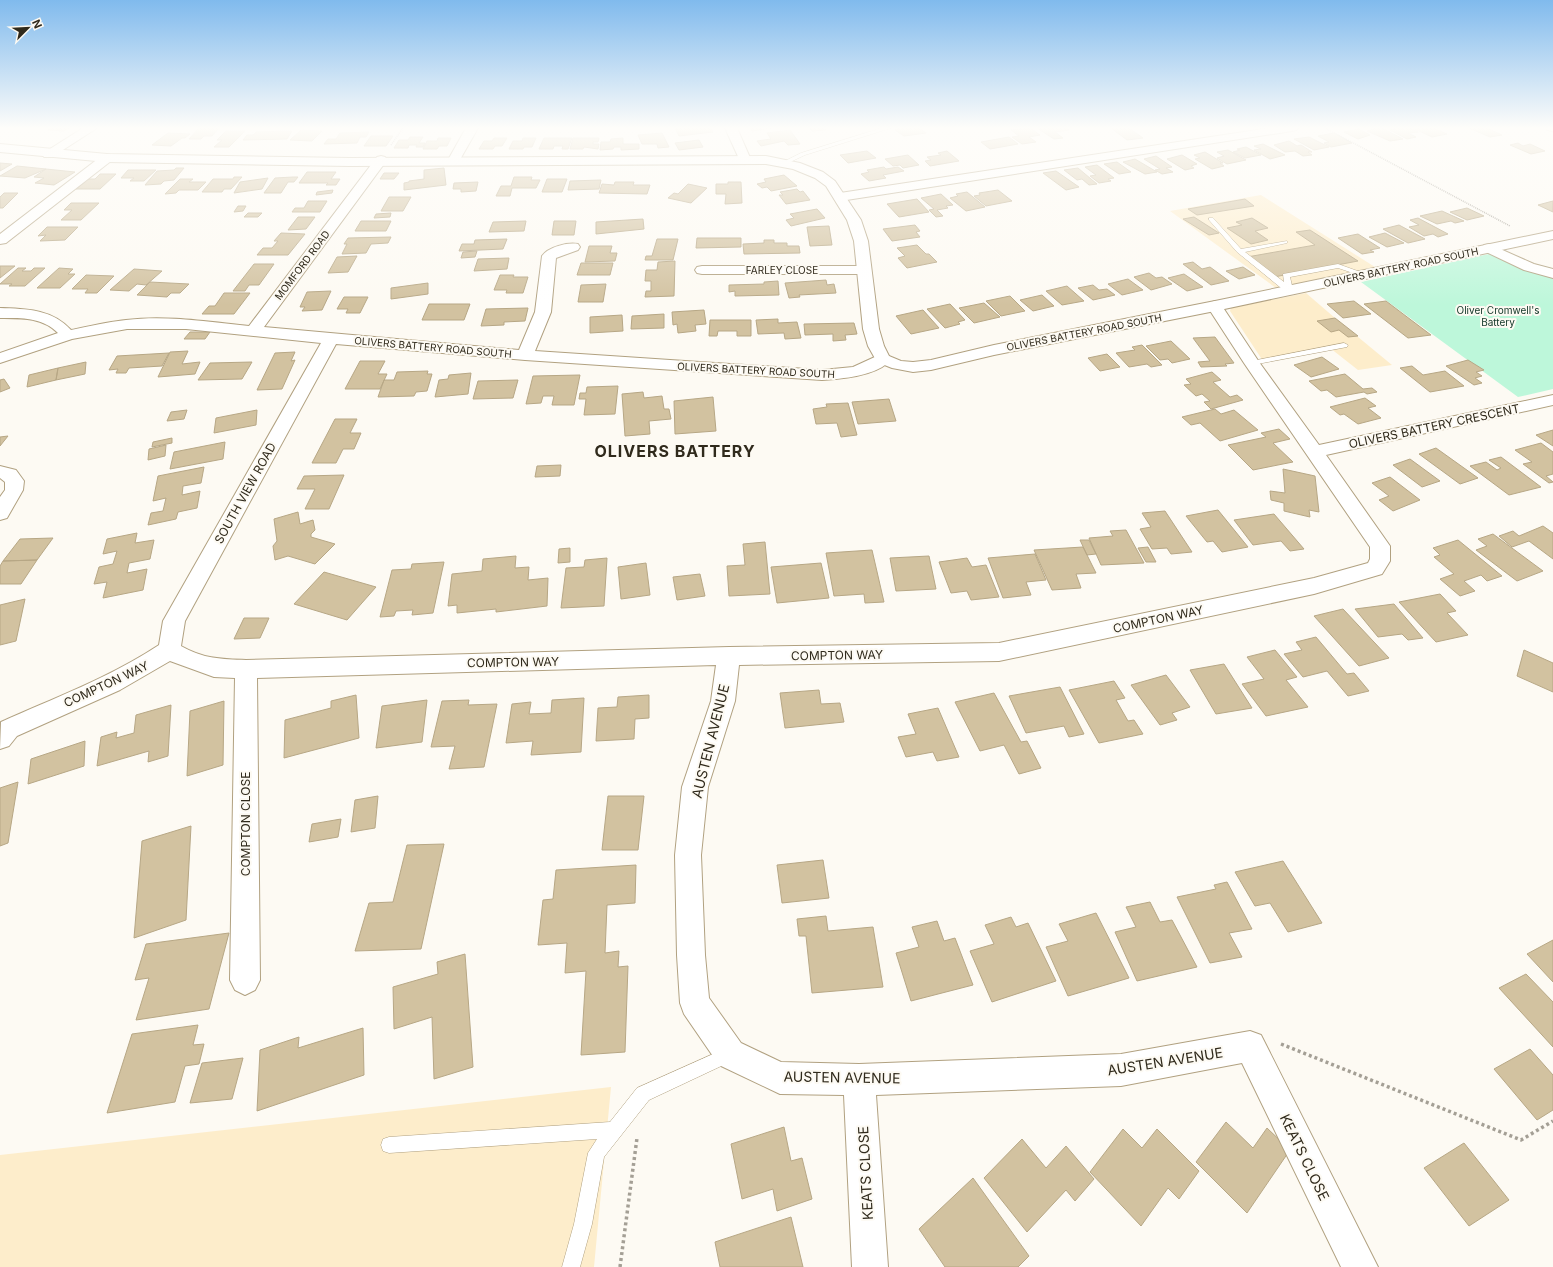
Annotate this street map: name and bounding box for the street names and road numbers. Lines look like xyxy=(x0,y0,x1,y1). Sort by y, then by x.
street label: MOMFORD ROAD xyxy=(272,228,332,302)
street label: OLIVERS BATTERY ROAD SOUTH xyxy=(1323,245,1479,289)
street label: FARLEY CLOSE xyxy=(746,264,818,276)
street label: OLIVERS BATTERY ROAD SOUTH xyxy=(1005,311,1163,353)
street label: OLIVERS BATTERY ROAD SOUTH xyxy=(354,334,512,360)
street label: OLIVERS BATTERY ROAD SOUTH xyxy=(677,360,835,380)
street label: OLIVERS BATTERY CRESCENT xyxy=(1347,400,1521,451)
street label: SOUTH VIEW ROAD xyxy=(211,440,279,546)
street label: COMPTON WAY xyxy=(1111,602,1205,636)
street label: COMPTON WAY xyxy=(791,647,883,663)
street label: COMPTON WAY xyxy=(467,654,559,670)
street label: COMPTON WAY xyxy=(61,658,151,710)
street label: AUSTEN AVENUE xyxy=(688,682,732,800)
street label: COMPTON CLOSE xyxy=(238,772,253,876)
street label: AUSTEN AVENUE xyxy=(1106,1043,1224,1079)
street label: AUSTEN AVENUE xyxy=(783,1067,901,1087)
street label: KEATS CLOSE xyxy=(1277,1111,1333,1203)
street label: KEATS CLOSE xyxy=(854,1126,876,1220)

